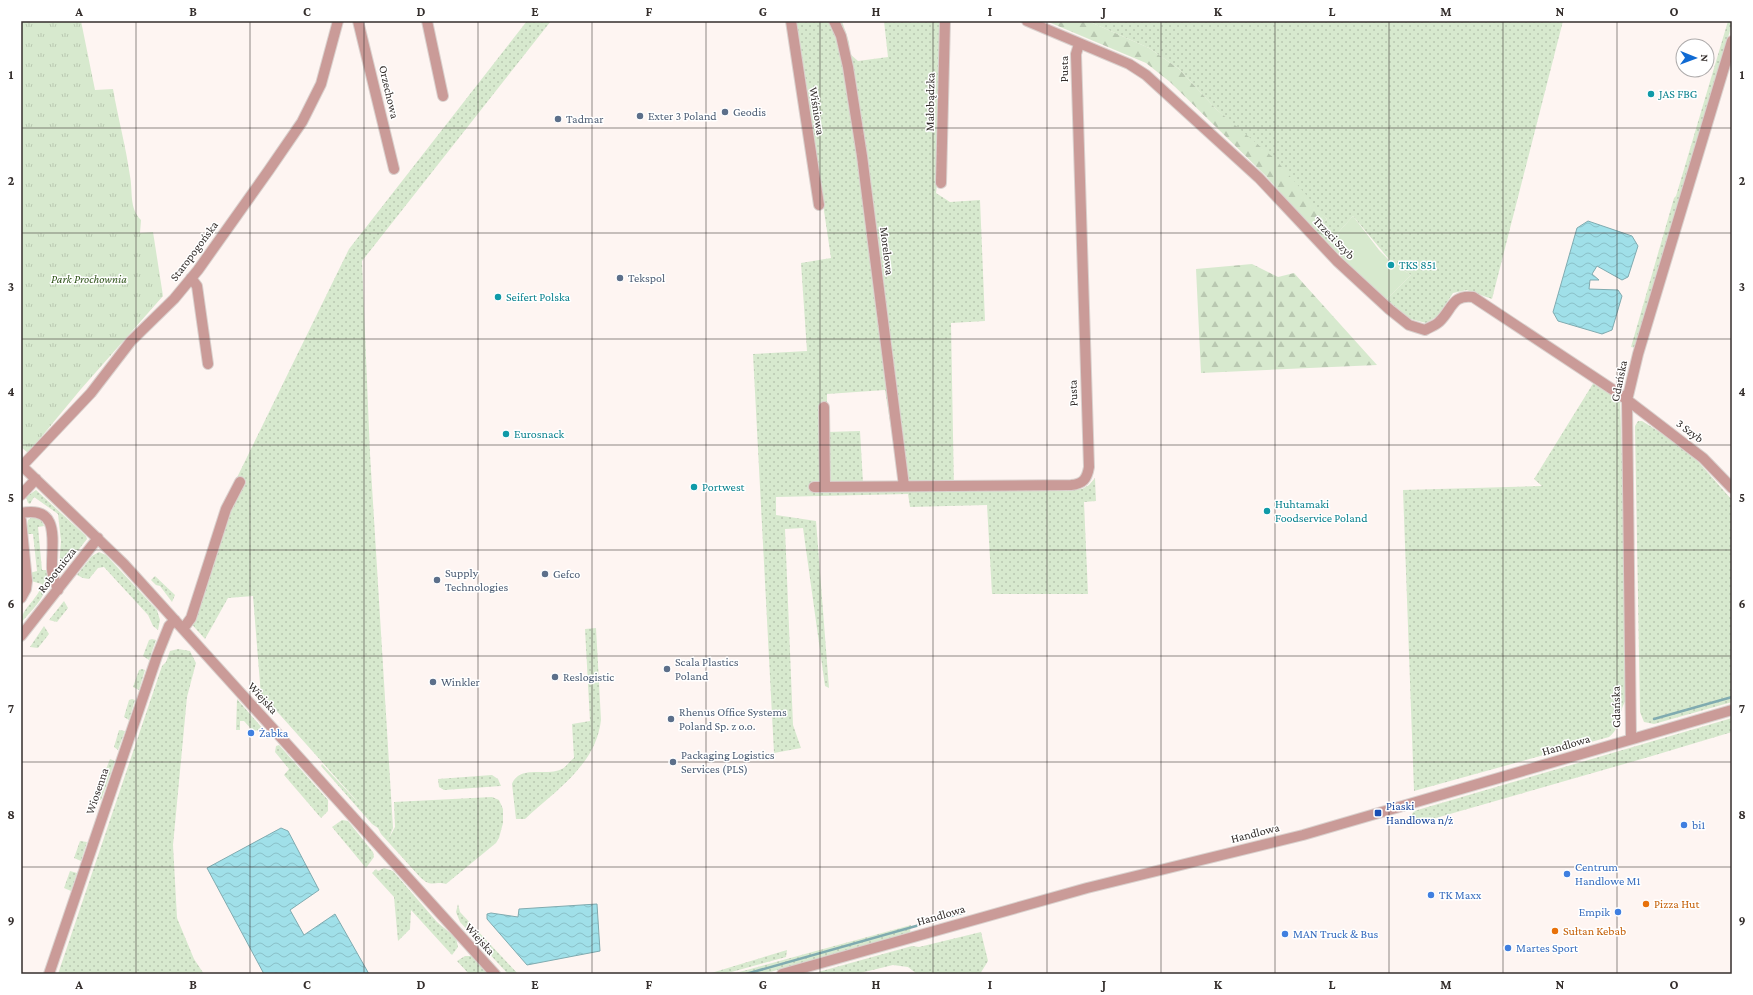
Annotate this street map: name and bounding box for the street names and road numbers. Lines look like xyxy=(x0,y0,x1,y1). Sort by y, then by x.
street label: Pusta xyxy=(1057,55,1071,82)
street label: Orzechowa xyxy=(376,64,402,120)
street label: Małobądzka xyxy=(922,72,938,132)
street label: Wiśniowa xyxy=(806,86,828,136)
street label: Trzeci Szyb xyxy=(1310,214,1358,262)
street label: Staropogońska xyxy=(167,218,221,284)
street label: Morelowa xyxy=(877,226,897,276)
street label: Gdańska xyxy=(1608,359,1630,403)
street label: Pusta xyxy=(1066,379,1080,407)
street label: 3 Szyb xyxy=(1674,416,1706,446)
street label: Robotnicza xyxy=(35,544,79,595)
street label: Wiejska xyxy=(245,679,281,717)
street label: Gdańska xyxy=(1609,686,1623,728)
street label: Handlowa xyxy=(1540,731,1592,759)
street label: Wiosenna xyxy=(83,765,112,816)
street label: Handlowa xyxy=(1229,820,1281,846)
street label: Handlowa xyxy=(915,901,967,929)
street label: Wiejska xyxy=(462,920,498,958)

